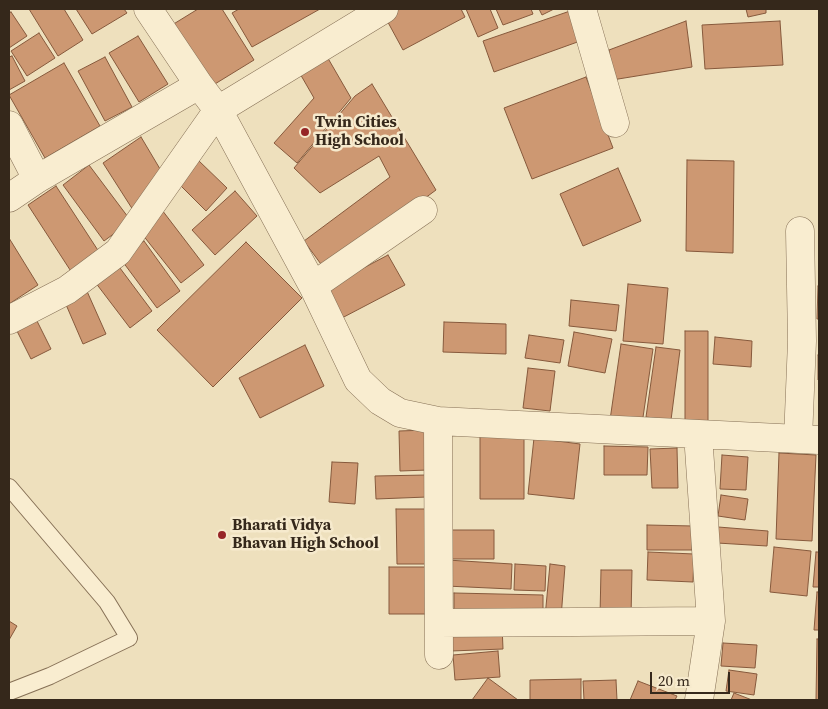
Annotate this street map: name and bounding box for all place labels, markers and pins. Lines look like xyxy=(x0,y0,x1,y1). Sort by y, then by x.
place label: Twin Cities High School xyxy=(315,113,404,151)
marker: Twin Cities High School xyxy=(299,126,311,138)
place label: Bharati Vidya Bhavan High School xyxy=(232,516,379,554)
marker: Bharati Vidya Bhavan High School xyxy=(216,529,228,541)

